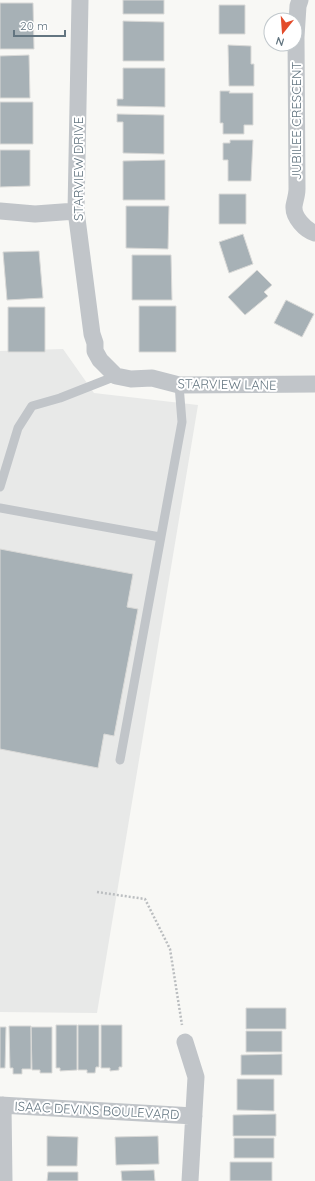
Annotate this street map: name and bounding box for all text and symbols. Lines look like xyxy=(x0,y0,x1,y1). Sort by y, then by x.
scale bar xyxy=(14,12,65,38)
north arrow xyxy=(263,12,303,52)
text: 20 m xyxy=(20,18,48,33)
text: N xyxy=(274,34,286,49)
street label: JUBILEE CRESCENT xyxy=(288,61,304,180)
street label: STARVIEW DRIVE xyxy=(70,117,86,221)
street label: STARVIEW LANE xyxy=(177,375,277,393)
street label: ISAAC DEVINS BOULEVARD xyxy=(14,1098,180,1122)

